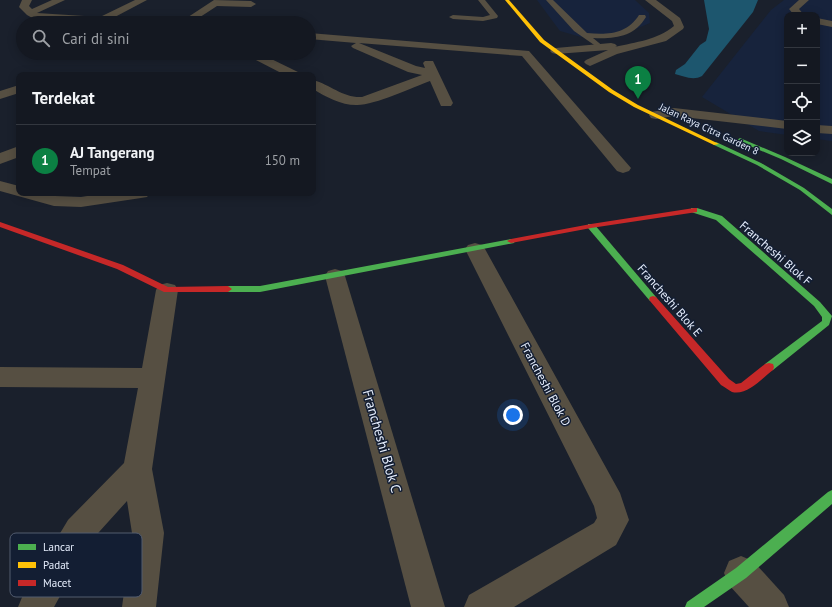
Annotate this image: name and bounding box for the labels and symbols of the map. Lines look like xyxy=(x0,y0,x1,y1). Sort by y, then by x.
pin: 1 xyxy=(625,66,651,99)
street label: Jalan Raya Citra Garden 8 xyxy=(656,100,761,158)
street label: Francheshi Blok F xyxy=(737,218,815,288)
street label: Francheshi Blok E xyxy=(635,261,705,339)
street label: Francheshi Blok D xyxy=(518,340,574,428)
street label: Francheshi Blok C xyxy=(359,387,405,495)
your location xyxy=(503,405,523,425)
legend xyxy=(10,533,142,597)
text: Lancar xyxy=(43,540,74,554)
text: Padat xyxy=(43,558,70,572)
text: Macet xyxy=(43,576,71,590)

